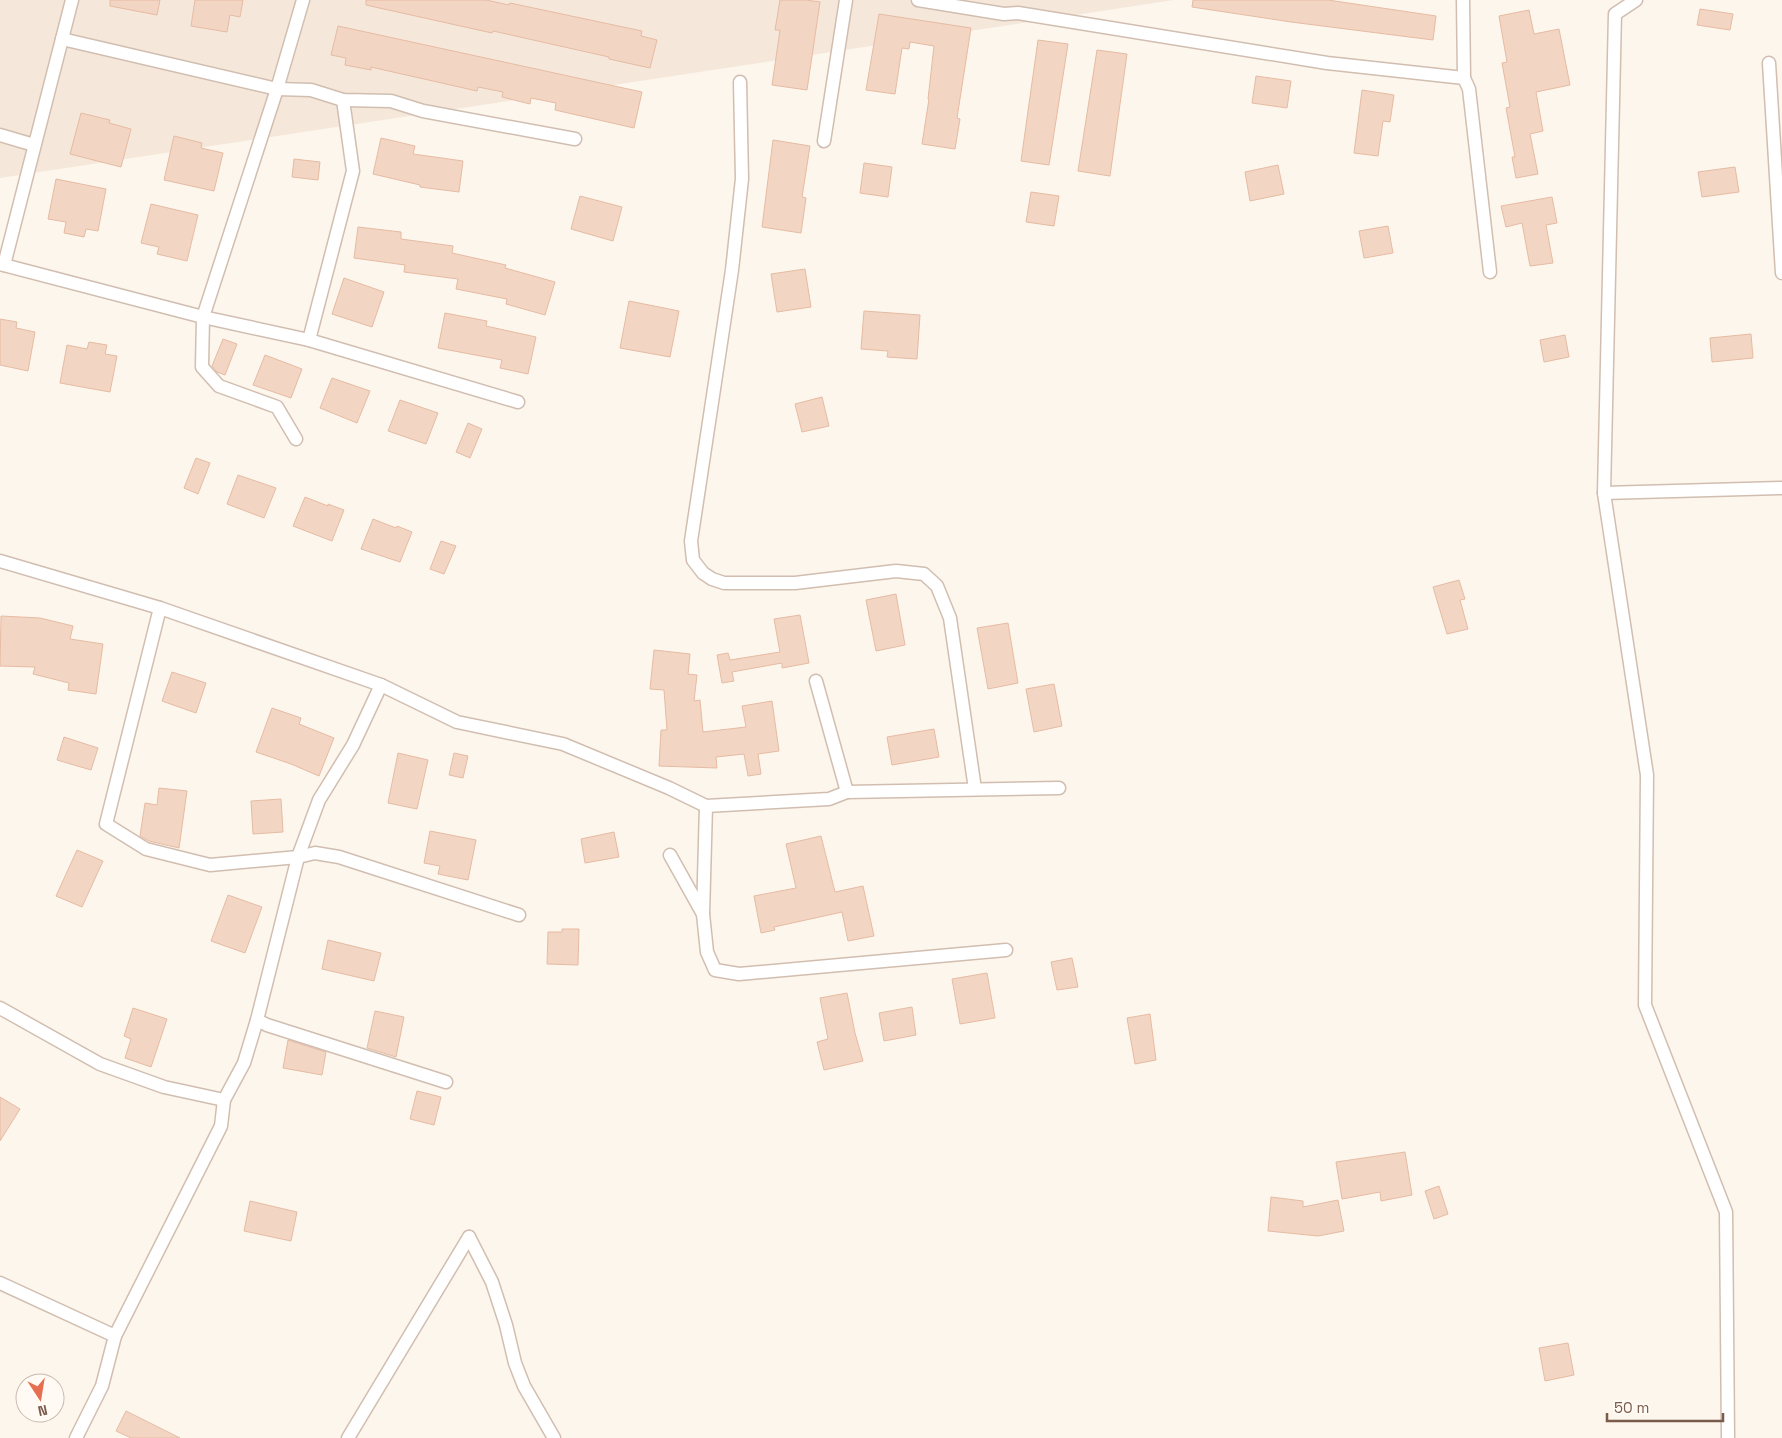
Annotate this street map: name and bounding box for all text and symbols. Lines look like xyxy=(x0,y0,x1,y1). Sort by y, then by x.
north arrow xyxy=(15,1373,65,1423)
scale bar xyxy=(1607,1390,1723,1422)
text: 50 m xyxy=(1614,1398,1649,1417)
text: N xyxy=(36,1401,49,1420)

